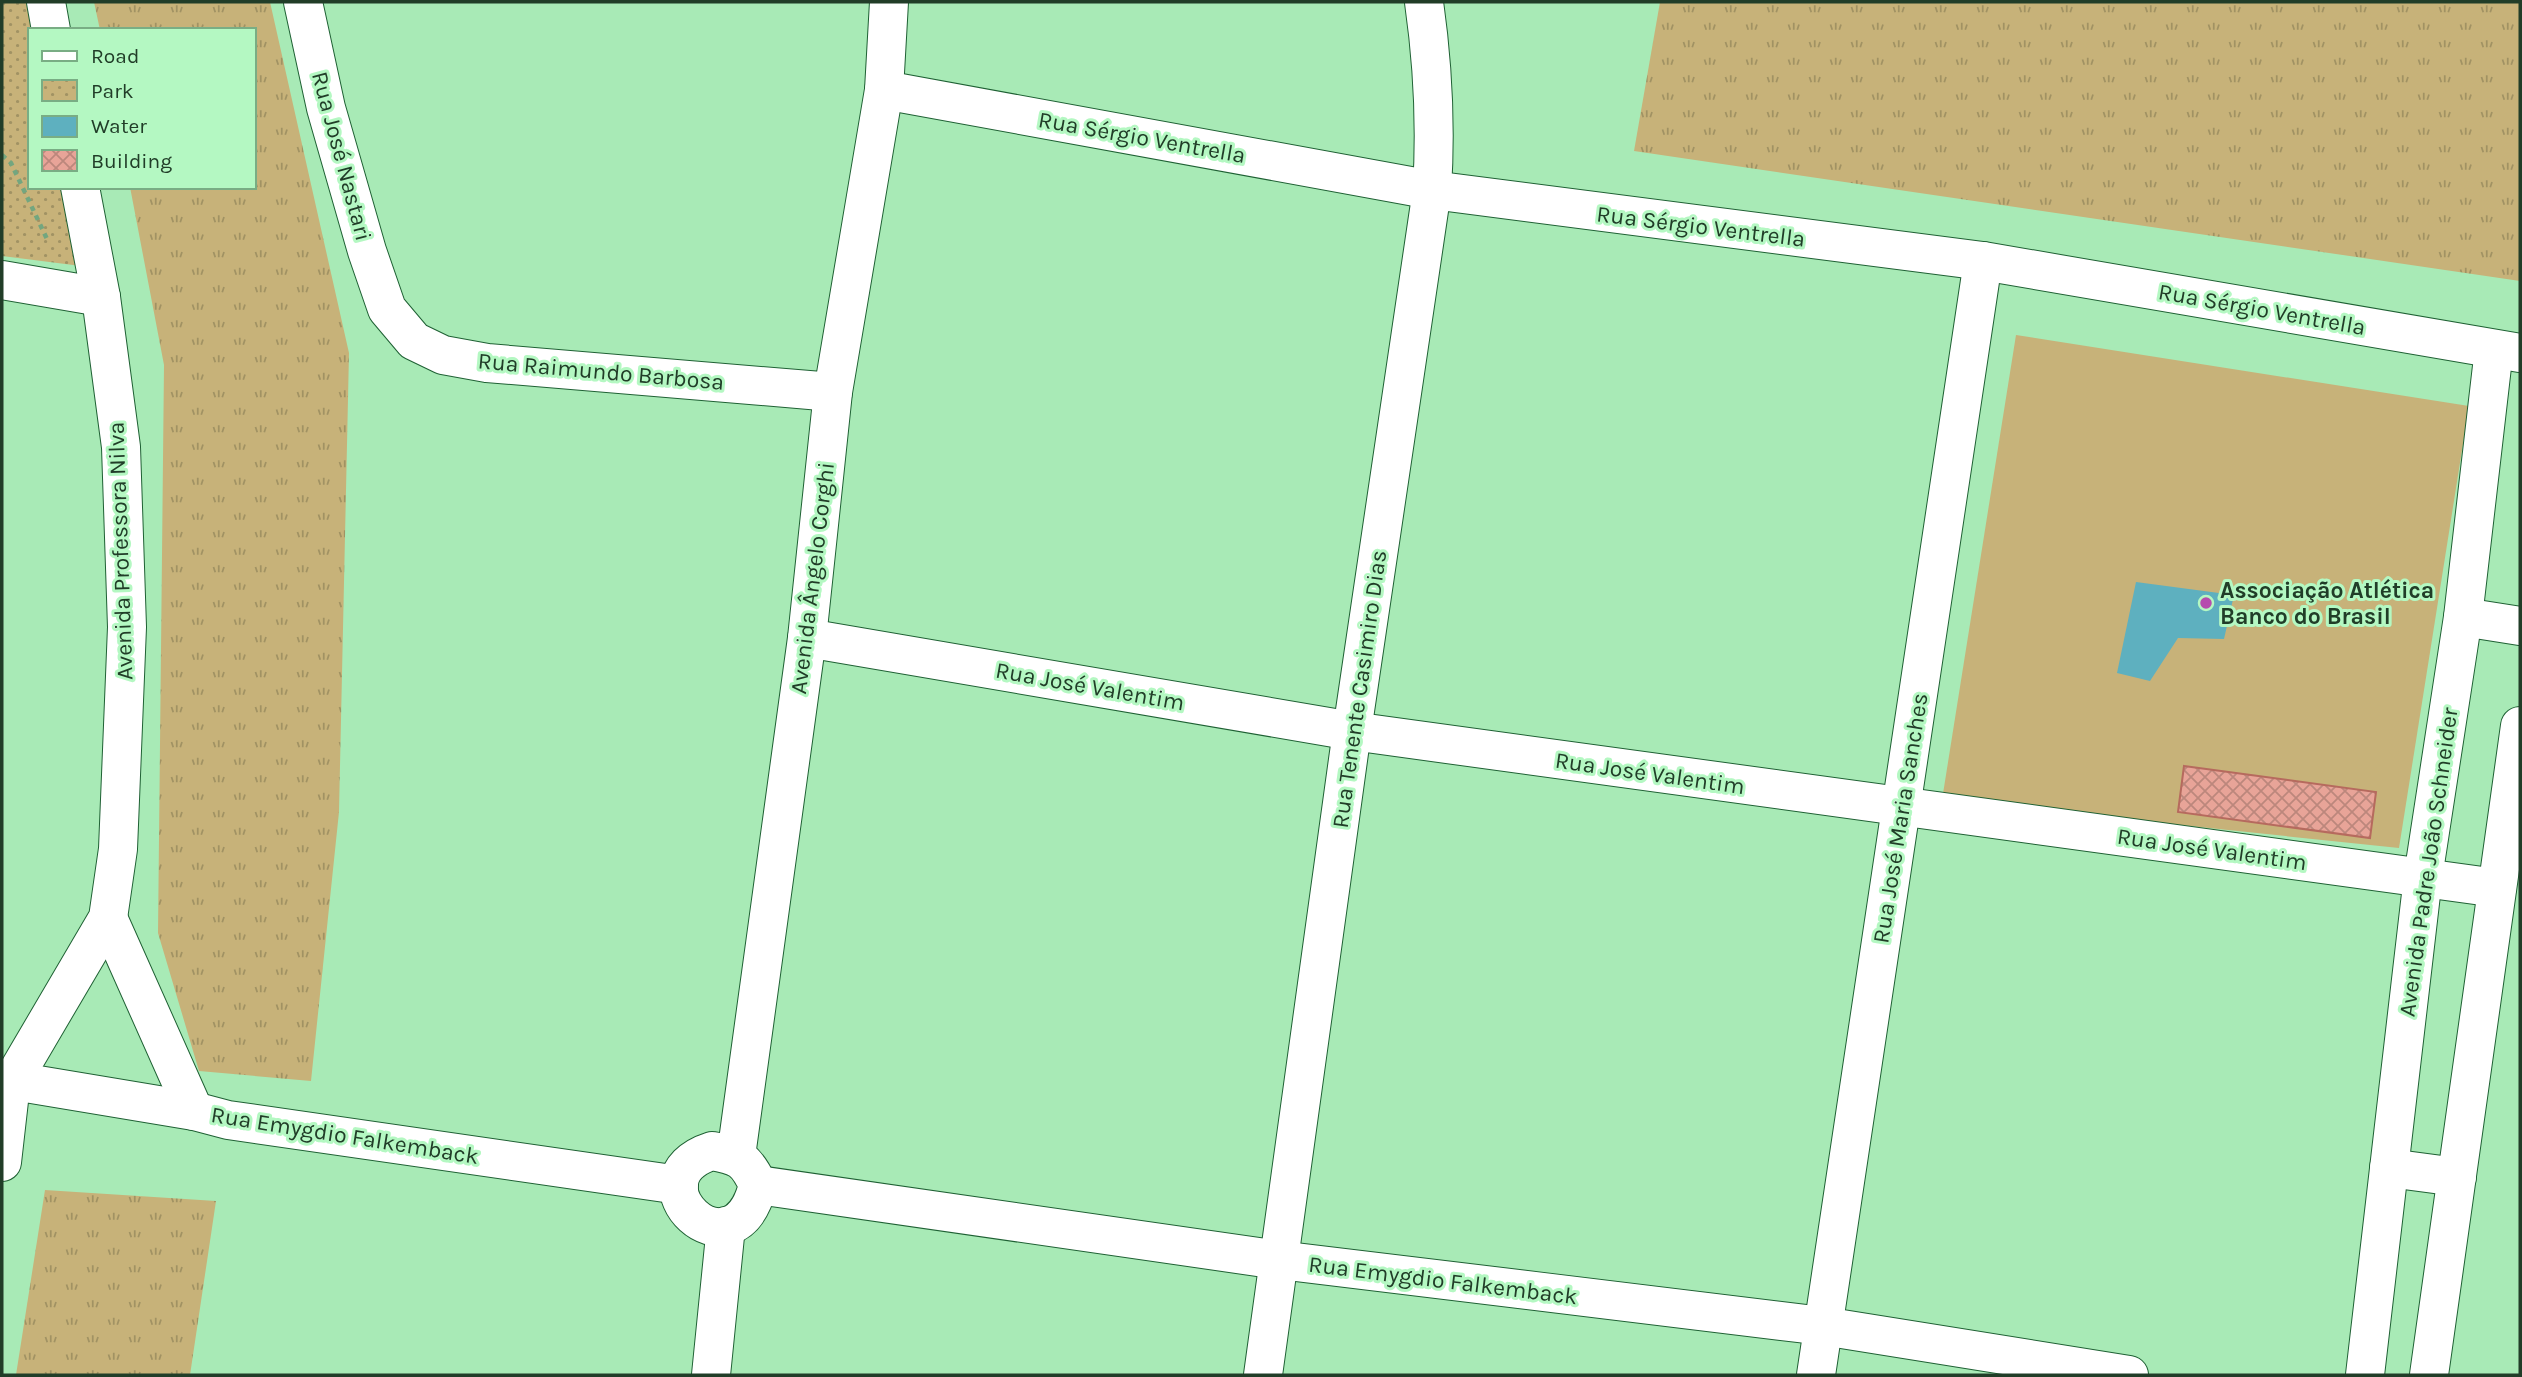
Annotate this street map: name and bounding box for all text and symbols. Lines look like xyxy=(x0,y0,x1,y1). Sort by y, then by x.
legend xyxy=(28,28,256,189)
text: Road xyxy=(91,44,139,68)
street label: Rua José Nastari xyxy=(306,68,377,244)
text: Park xyxy=(91,79,134,103)
street label: Rua Sérgio Ventrella xyxy=(1036,106,1248,169)
text: Water xyxy=(91,114,147,138)
text: Building xyxy=(91,149,172,173)
street label: Rua Sérgio Ventrella xyxy=(1595,200,1807,253)
street label: Rua Sérgio Ventrella xyxy=(2156,278,2368,341)
street label: Rua Raimundo Barbosa xyxy=(477,347,725,396)
street label: Avenida Professora Nilva xyxy=(103,421,138,681)
street label: Avenida Ângelo Corghi xyxy=(785,461,840,695)
street label: Rua Tenente Casimiro Dias xyxy=(1327,548,1392,830)
place label: Associação Atlética Banco do Brasil xyxy=(2220,577,2434,630)
marker: Associação Atlética Banco do Brasil xyxy=(2198,595,2214,611)
street label: Rua José Valentim xyxy=(993,657,1186,716)
street label: Rua José Maria Sanches xyxy=(1867,691,1934,945)
street label: Avenida Padre João Schneider xyxy=(2393,705,2464,1018)
street label: Rua José Valentim xyxy=(1553,747,1747,800)
street label: Rua José Valentim xyxy=(2115,823,2309,876)
street label: Rua Emygdio Falkemback xyxy=(209,1101,481,1170)
street label: Rua Emygdio Falkemback xyxy=(1307,1251,1579,1310)

